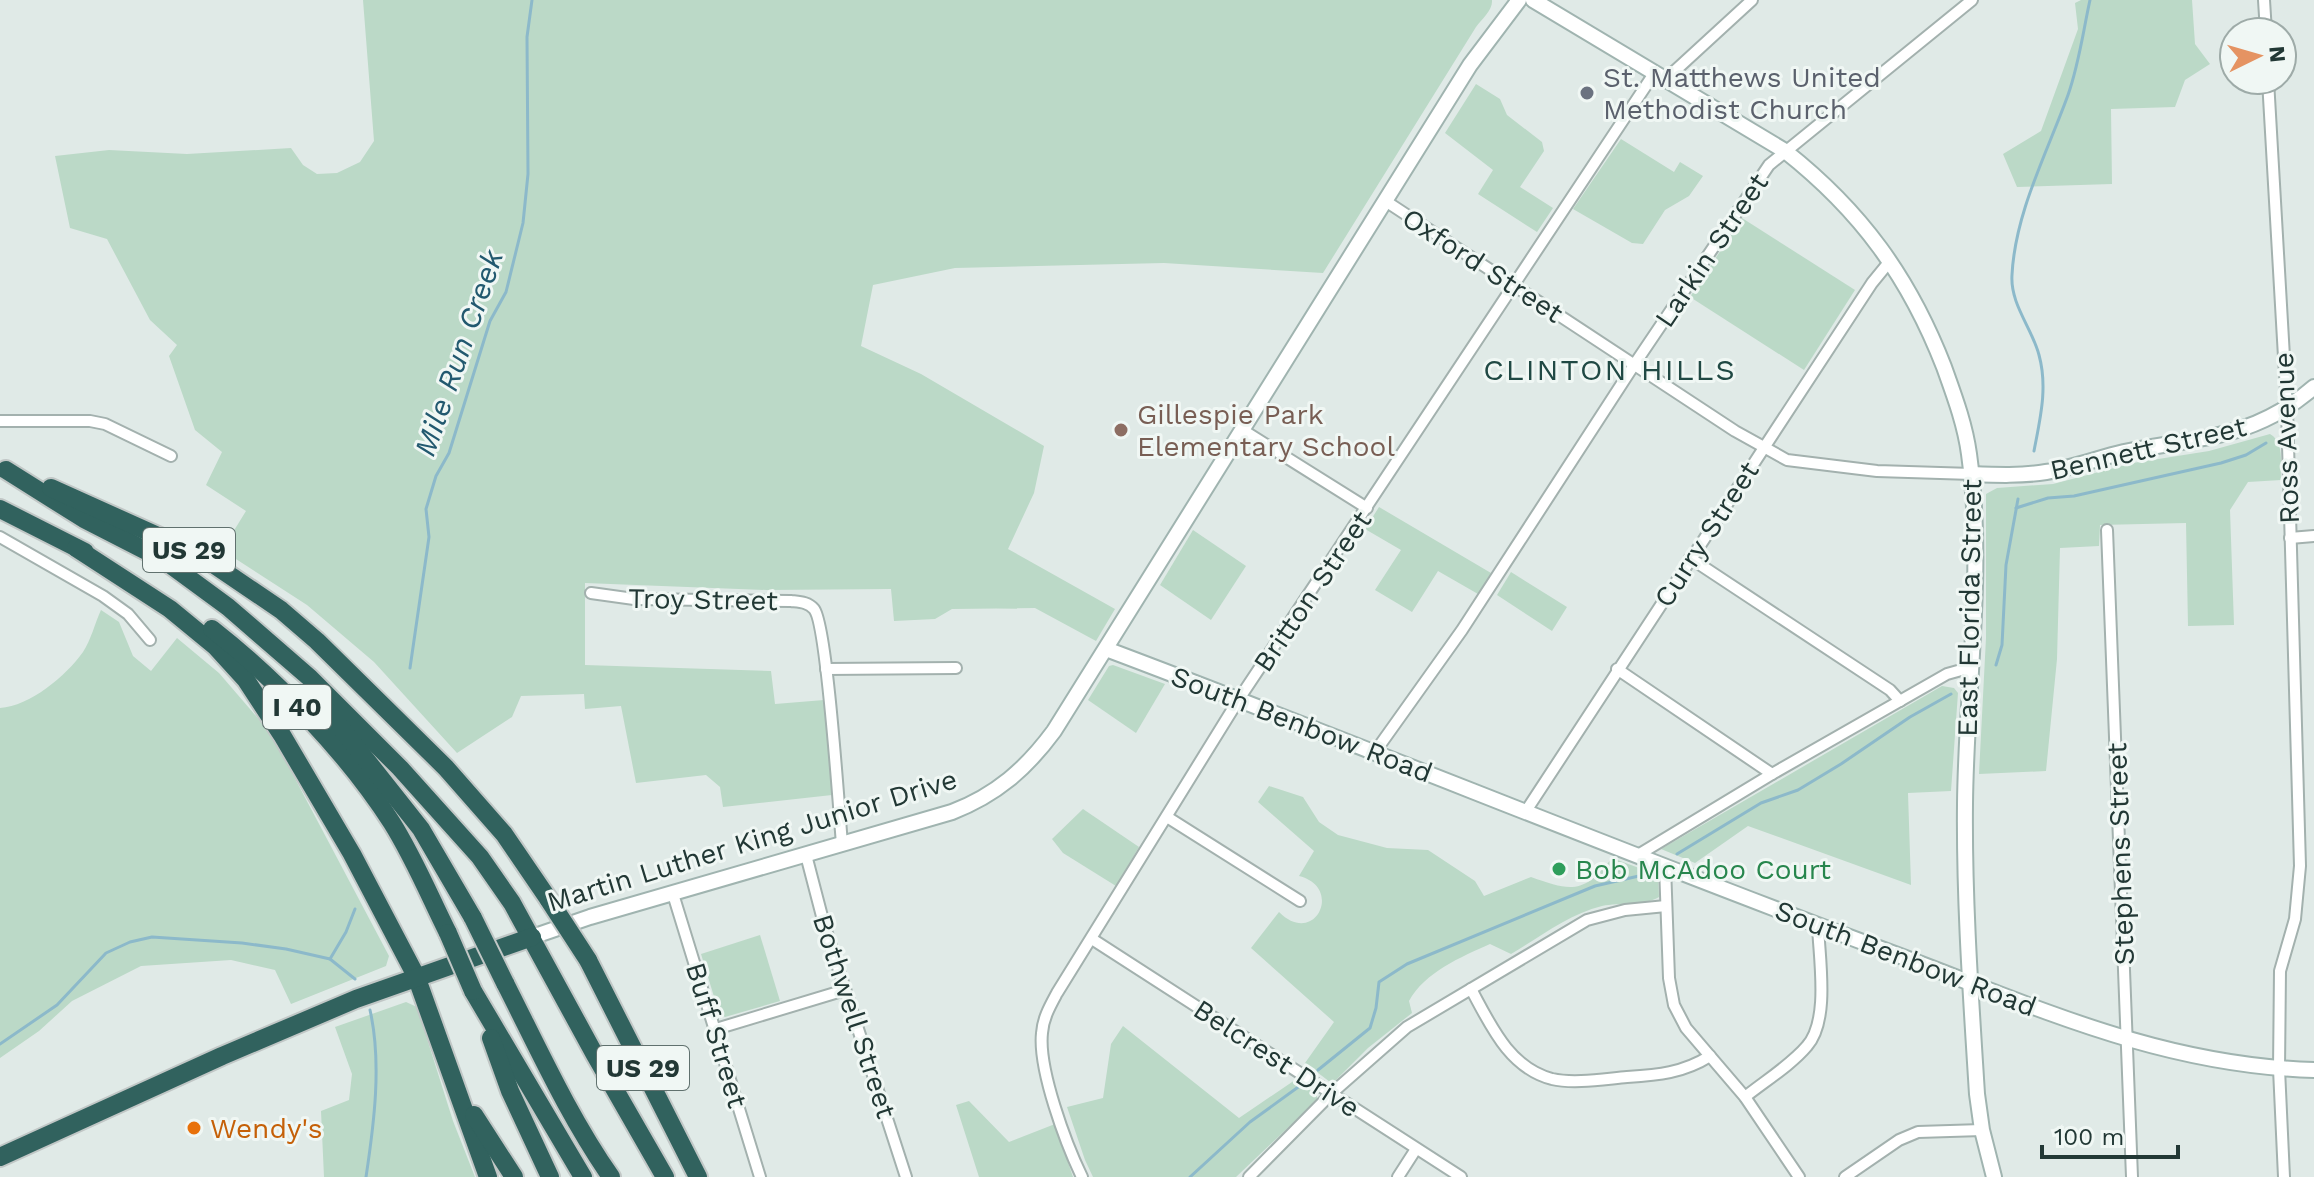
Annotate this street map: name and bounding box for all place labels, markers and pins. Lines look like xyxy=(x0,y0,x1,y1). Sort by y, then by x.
place label: St. Matthews United Methodist Church xyxy=(1603,61,1881,126)
marker: St. Matthews United Methodist Church xyxy=(1578,84,1596,102)
place label: Gillespie Park Elementary School xyxy=(1137,398,1395,463)
marker: Gillespie Park Elementary School xyxy=(1112,421,1130,439)
place label: Bob McAdoo Court xyxy=(1575,853,1831,886)
marker: Bob McAdoo Court xyxy=(1550,860,1568,878)
place label: Wendy's xyxy=(210,1112,322,1145)
marker: Wendy's xyxy=(185,1119,203,1137)

